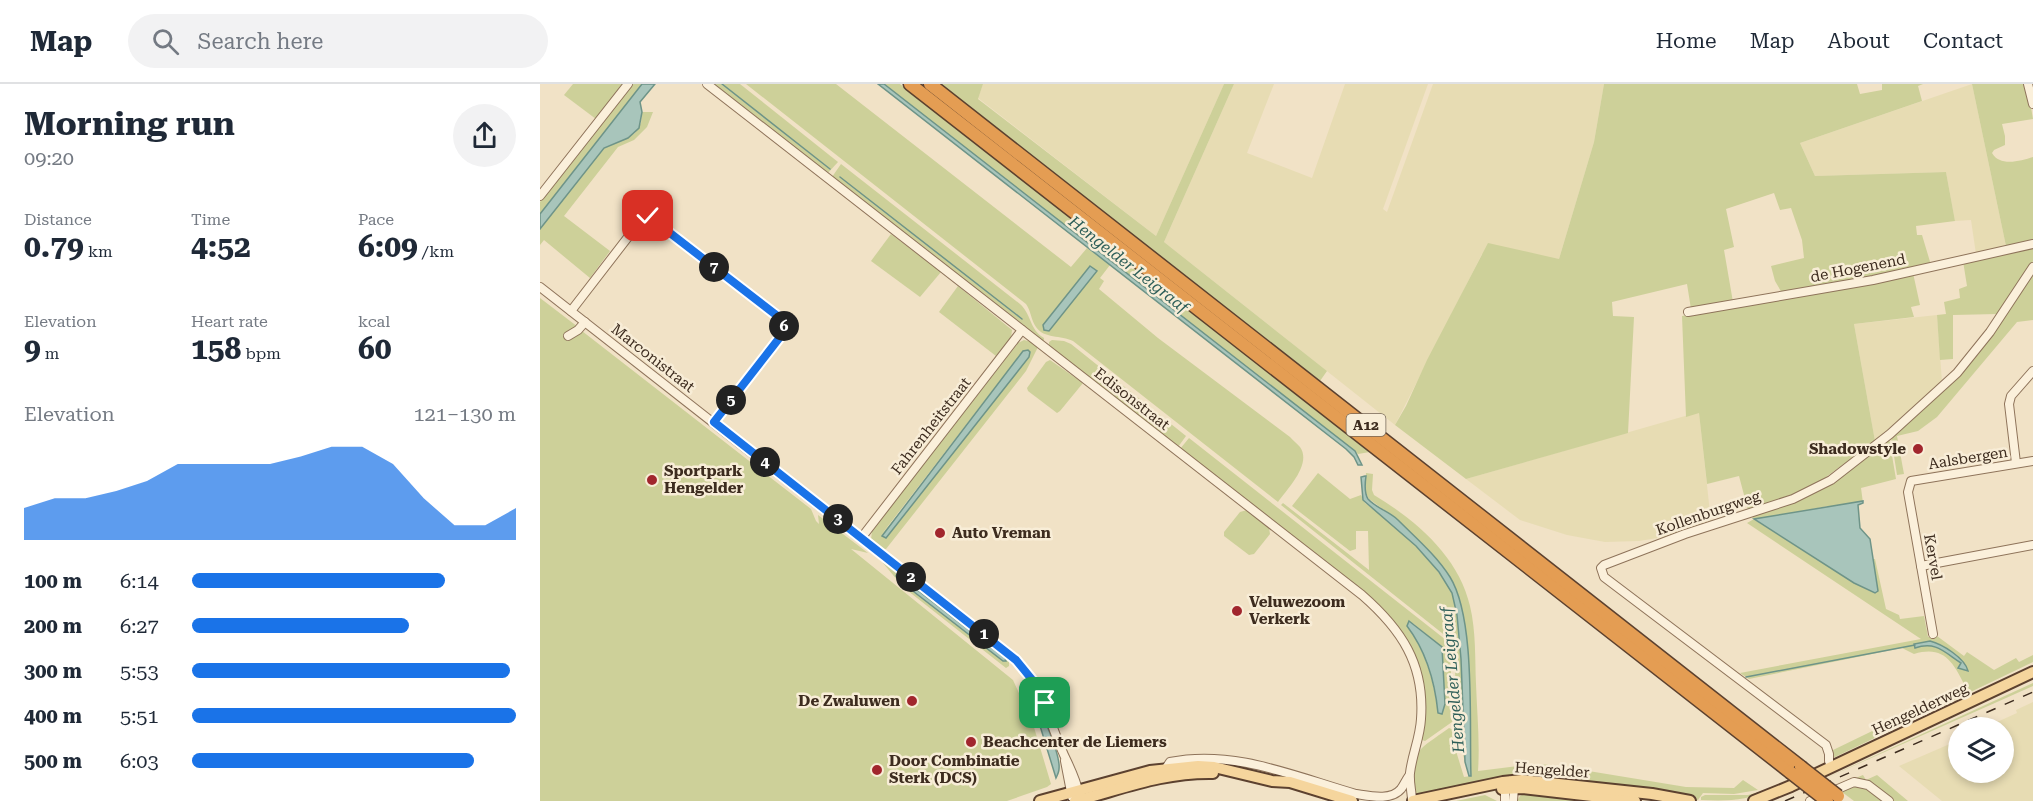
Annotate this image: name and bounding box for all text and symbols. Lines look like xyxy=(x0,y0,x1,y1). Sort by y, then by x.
search box xyxy=(128,14,548,68)
text: Map xyxy=(30,25,92,58)
icon: search xyxy=(149,25,182,58)
text: Search here xyxy=(197,29,323,54)
text: Home xyxy=(1656,29,1717,53)
text: Map xyxy=(1750,29,1795,53)
text: About xyxy=(1828,29,1890,53)
text: Contact xyxy=(1923,29,2003,53)
text: Morning run xyxy=(24,104,235,143)
button: share xyxy=(453,104,516,167)
text: 09:20 xyxy=(24,146,74,170)
pin xyxy=(622,190,673,241)
icon: check xyxy=(631,199,664,232)
text: Distance xyxy=(24,210,92,229)
text: Time xyxy=(191,210,230,229)
text: Pace xyxy=(358,210,394,229)
water label: Hengelder Leigraaf xyxy=(1064,211,1194,318)
text: 0.79 xyxy=(24,229,84,264)
text: 4:52 xyxy=(191,229,251,264)
text: 6:09 xyxy=(358,229,418,264)
text: km xyxy=(84,242,113,261)
text: /km xyxy=(418,242,454,261)
street label: de Hogenend xyxy=(1809,250,1908,286)
pin: 7 xyxy=(699,252,729,282)
text: 7 xyxy=(710,257,718,276)
pin: 6 xyxy=(769,311,799,341)
text: Elevation xyxy=(24,312,97,331)
text: Heart rate xyxy=(191,312,268,331)
text: kcal xyxy=(358,312,390,331)
text: 6 xyxy=(780,316,788,335)
street label: Marconistraat xyxy=(608,320,699,396)
text: 9 xyxy=(24,331,41,366)
text: 158 xyxy=(191,331,241,366)
text: 60 xyxy=(358,331,392,366)
text: m xyxy=(41,344,59,363)
text: bpm xyxy=(241,344,281,363)
street label: Edisonstraat xyxy=(1091,364,1173,434)
street label: Fahrenheitstraat xyxy=(887,374,975,478)
pin: 5 xyxy=(716,385,746,415)
text: 5 xyxy=(727,390,735,409)
text: Elevation xyxy=(24,402,115,426)
text: 121–130 m xyxy=(413,402,516,426)
road number: A12 xyxy=(1346,414,1386,436)
place label: Shadowstyle xyxy=(1809,440,1906,458)
marker: Shadowstyle xyxy=(1911,442,1925,456)
street label: Aalsbergen xyxy=(1927,443,2009,473)
pin: 4 xyxy=(750,447,780,477)
text: 4 xyxy=(761,452,769,471)
place label: Sportpark Hengelder xyxy=(664,462,744,497)
marker: Sportpark Hengelder xyxy=(645,473,659,487)
street label: Kollenburgweg xyxy=(1653,487,1763,539)
pin: 3 xyxy=(823,504,853,534)
text: 3 xyxy=(834,509,842,528)
place label: Auto Vreman xyxy=(952,524,1051,542)
marker: Auto Vreman xyxy=(933,526,947,540)
street label: Kervel xyxy=(1920,533,1946,582)
pin: 2 xyxy=(896,562,926,592)
text: 2 xyxy=(907,567,915,586)
text: 100 m xyxy=(24,569,82,593)
text: 6:14 xyxy=(120,569,159,593)
place label: Veluwezoom Verkerk xyxy=(1249,593,1346,628)
marker: Veluwezoom Verkerk xyxy=(1230,604,1244,618)
water label: Hengelder Leigraaf xyxy=(1436,604,1468,755)
text: 200 m xyxy=(24,614,82,638)
text: 6:27 xyxy=(120,614,159,638)
pin: 1 xyxy=(969,619,999,649)
text: 1 xyxy=(980,624,988,643)
text: 300 m xyxy=(24,659,82,683)
text: 5:53 xyxy=(120,659,159,683)
pin xyxy=(1019,677,1070,728)
street label: Hengelderweg xyxy=(1869,679,1971,739)
icon: arrive xyxy=(1028,686,1061,719)
place label: De Zwaluwen xyxy=(798,692,900,710)
marker: De Zwaluwen xyxy=(905,694,919,708)
text: 400 m xyxy=(24,704,82,728)
text: 5:51 xyxy=(120,704,159,728)
map controls xyxy=(1948,717,2014,783)
button: layers xyxy=(1948,717,2014,783)
place label: Beachcenter de Liemers xyxy=(983,733,1167,751)
marker: Beachcenter de Liemers xyxy=(964,735,978,749)
text: 500 m xyxy=(24,749,82,773)
text: 6:03 xyxy=(120,749,159,773)
place label: Door Combinatie Sterk (DCS) xyxy=(889,752,1020,787)
street label: Hengelder xyxy=(1514,758,1590,782)
marker: Door Combinatie Sterk (DCS) xyxy=(870,763,884,777)

